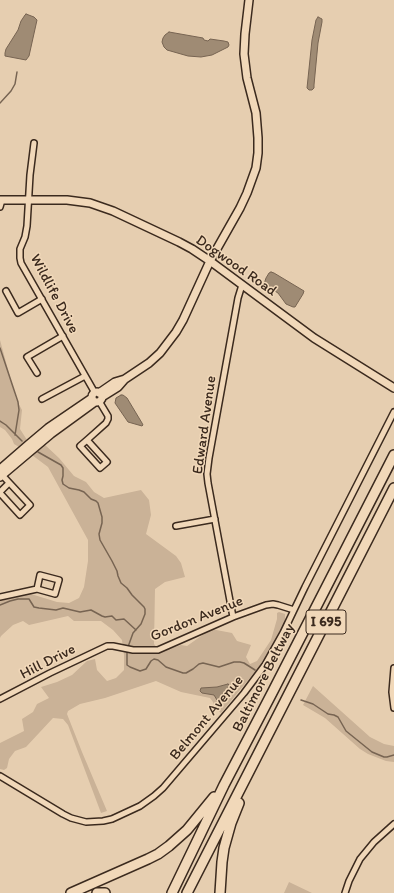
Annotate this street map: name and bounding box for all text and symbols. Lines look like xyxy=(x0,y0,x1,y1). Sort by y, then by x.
street label: Dogwood Road xyxy=(192,231,280,301)
street label: Wildlife Drive xyxy=(26,251,82,337)
street label: Edward Avenue xyxy=(189,375,221,475)
street label: Gordon Avenue xyxy=(148,592,246,646)
road number: I 695 xyxy=(306,610,346,634)
street label: Baltimore Beltway xyxy=(229,621,299,735)
street label: Hill Drive xyxy=(17,640,79,684)
street label: Belmont Avenue xyxy=(166,672,248,764)

